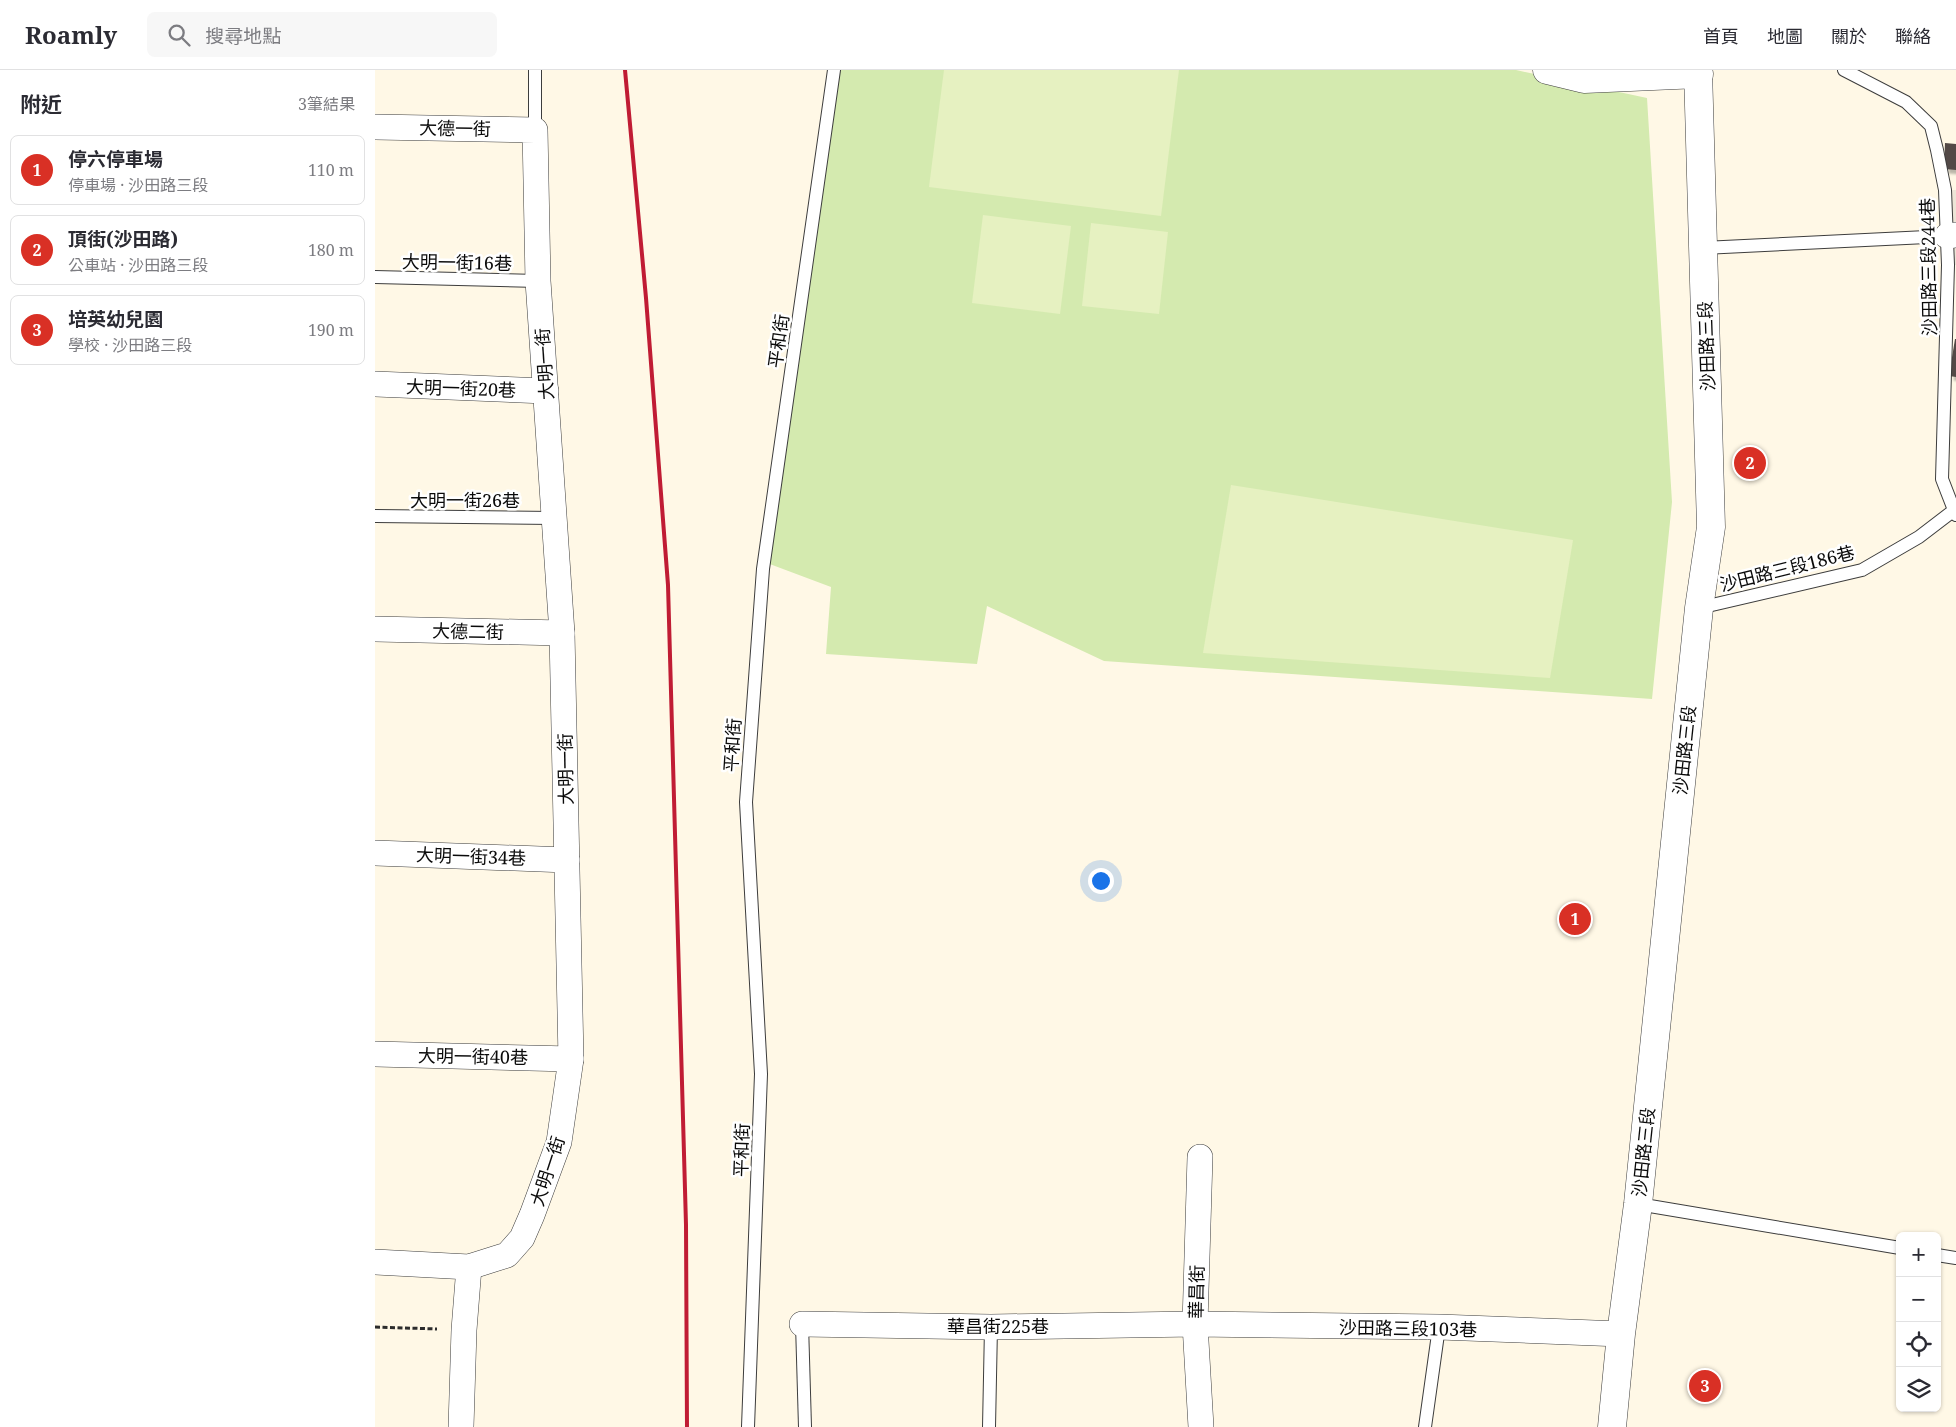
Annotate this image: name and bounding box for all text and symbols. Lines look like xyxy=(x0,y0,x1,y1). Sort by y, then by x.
search box xyxy=(147,12,497,57)
text: Roamly xyxy=(25,18,117,51)
icon: search xyxy=(165,21,193,49)
text: 搜尋地點 xyxy=(205,23,281,49)
text: 首頁 xyxy=(1703,24,1739,48)
text: 地圖 xyxy=(1767,24,1803,48)
text: 關於 xyxy=(1831,24,1867,48)
text: 聯絡 xyxy=(1895,24,1931,48)
text: 附近 xyxy=(20,90,62,118)
text: 3筆結果 xyxy=(298,93,355,115)
street label: 大德一街 xyxy=(419,115,491,141)
text: 停六停車場 xyxy=(68,146,163,172)
text: 1 xyxy=(32,159,42,181)
text: 110 m xyxy=(308,159,354,181)
text: 停車場 · 沙田路三段 xyxy=(68,174,208,196)
street label: 沙田路三段244巷 xyxy=(1915,198,1941,336)
text: 頂街(沙田路) xyxy=(68,226,178,252)
text: 2 xyxy=(32,239,42,261)
text: 180 m xyxy=(308,239,354,261)
street label: 大明一街16巷 xyxy=(402,249,512,275)
text: 公車站 · 沙田路三段 xyxy=(68,254,208,276)
street label: 沙田路三段 xyxy=(1692,301,1720,391)
text: 培英幼兒園 xyxy=(68,306,163,332)
street label: 平和街 xyxy=(762,313,794,369)
text: 3 xyxy=(32,319,42,341)
text: 190 m xyxy=(308,319,354,341)
street label: 大明一街 xyxy=(530,327,558,401)
text: 學校 · 沙田路三段 xyxy=(68,334,192,356)
street label: 大明一街20巷 xyxy=(406,374,516,402)
pin: 2 xyxy=(1734,444,1766,482)
street label: 大明一街26巷 xyxy=(410,488,520,512)
street label: 沙田路三段186巷 xyxy=(1717,540,1857,596)
street label: 大德二街 xyxy=(432,618,504,644)
street label: 沙田路三段 xyxy=(1667,704,1701,796)
street label: 平和街 xyxy=(718,717,746,773)
street label: 大明一街 xyxy=(552,733,578,805)
street label: 大明一街34巷 xyxy=(416,842,526,870)
your location xyxy=(1088,868,1114,894)
pin: 1 xyxy=(1559,900,1591,938)
street label: 大明一街40巷 xyxy=(418,1043,528,1069)
street label: 沙田路三段 xyxy=(1626,1106,1660,1198)
street label: 平和街 xyxy=(728,1123,754,1177)
street label: 大明一街 xyxy=(524,1133,570,1209)
map controls xyxy=(1896,1232,1941,1412)
button: + xyxy=(1896,1232,1941,1277)
street label: 華昌街 xyxy=(1184,1265,1208,1319)
button: − xyxy=(1896,1277,1941,1322)
street label: 華昌街225巷 xyxy=(947,1314,1049,1338)
street label: 沙田路三段103巷 xyxy=(1339,1315,1477,1341)
button: locate xyxy=(1896,1322,1941,1367)
pin: 3 xyxy=(1689,1367,1721,1405)
button: layers xyxy=(1896,1367,1941,1412)

